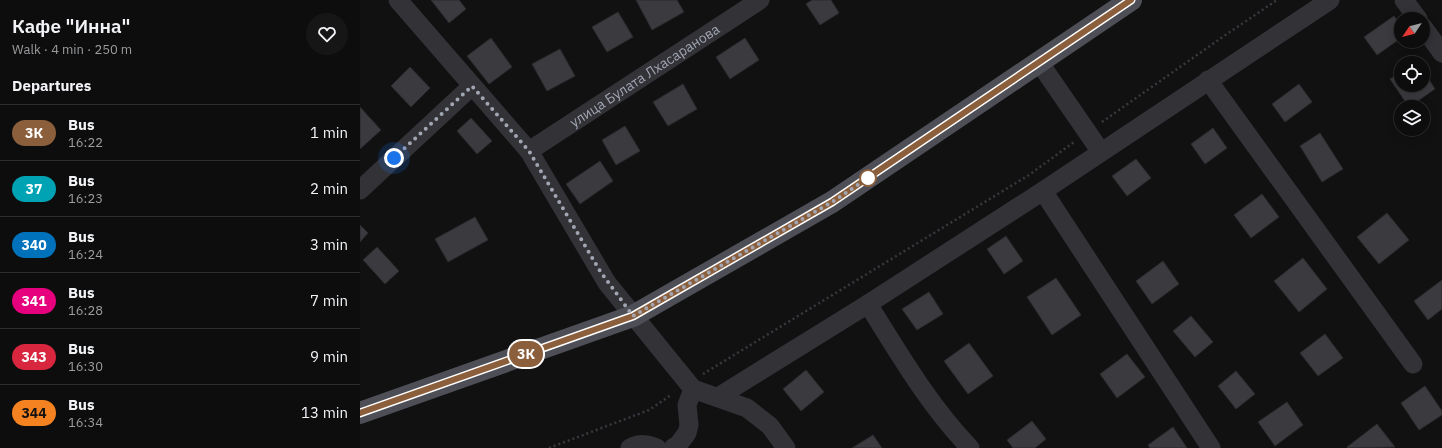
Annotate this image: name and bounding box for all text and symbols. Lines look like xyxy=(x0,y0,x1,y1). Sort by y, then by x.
north arrow xyxy=(1394,12,1430,48)
map controls xyxy=(1394,12,1430,136)
button: heart xyxy=(306,13,348,55)
text: Кафе "Инна" xyxy=(12,14,130,38)
street label: улица Булата Лхасаранова xyxy=(566,20,723,131)
text: Walk · 4 min · 250 m xyxy=(12,41,132,58)
button: locate xyxy=(1394,56,1430,92)
text: Departures xyxy=(12,76,91,95)
button: layers xyxy=(1394,100,1430,136)
text: Bus xyxy=(68,115,95,134)
text: 1 min xyxy=(310,123,348,142)
text: 3К xyxy=(25,124,43,142)
text: 16:22 xyxy=(68,134,103,151)
your location xyxy=(384,148,404,168)
unlabelled marker xyxy=(859,169,877,187)
text: Bus xyxy=(68,171,95,190)
text: 2 min xyxy=(310,179,348,198)
text: 37 xyxy=(26,180,42,198)
text: 16:23 xyxy=(68,190,103,207)
text: Bus xyxy=(68,227,95,246)
text: 3 min xyxy=(310,235,348,254)
text: 340 xyxy=(21,236,47,254)
text: 16:24 xyxy=(68,246,103,263)
text: Bus xyxy=(68,283,95,302)
text: 7 min xyxy=(310,291,348,310)
text: 341 xyxy=(21,292,47,310)
text: 16:28 xyxy=(68,302,103,319)
text: Bus xyxy=(68,339,95,358)
line badge: 3К xyxy=(508,341,544,367)
text: 3К xyxy=(517,345,535,363)
text: 9 min xyxy=(310,347,348,366)
text: 343 xyxy=(21,348,47,366)
text: 16:30 xyxy=(68,358,103,375)
text: Bus xyxy=(68,395,95,414)
text: 13 min xyxy=(301,403,348,422)
text: 344 xyxy=(21,404,47,422)
text: 16:34 xyxy=(68,414,103,431)

